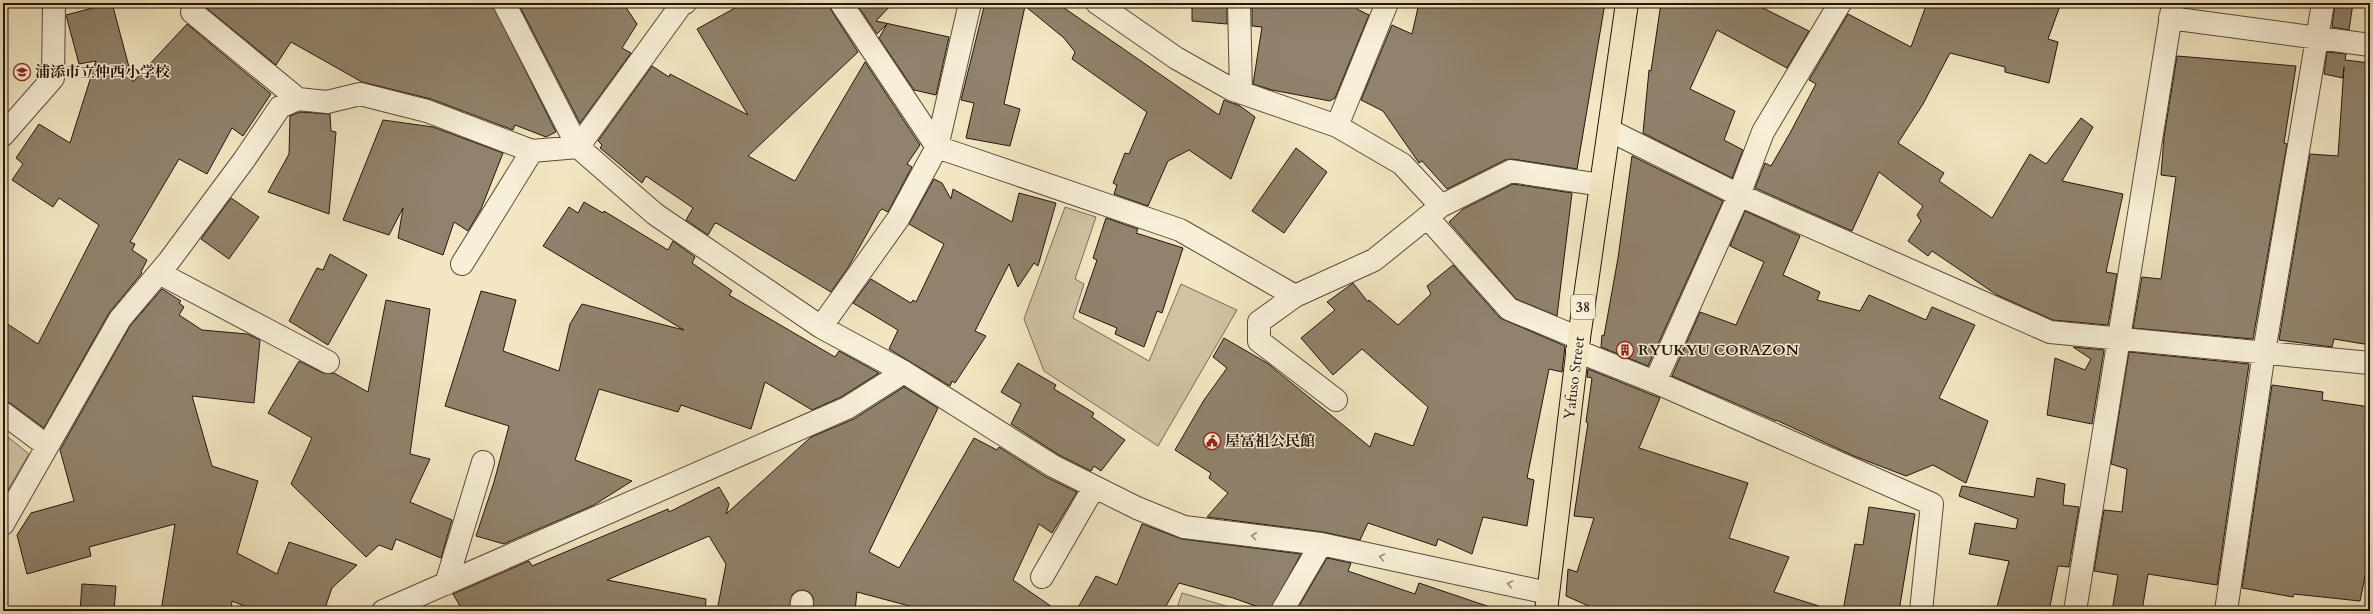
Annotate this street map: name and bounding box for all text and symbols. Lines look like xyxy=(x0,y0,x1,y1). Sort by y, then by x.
school or university icon: 浦添市立仲西小学校 xyxy=(12,62,32,82)
place label: 浦添市立仲西小学校 xyxy=(35,62,170,82)
road number: 38 xyxy=(1571,295,1595,319)
street label: Yafuso Street xyxy=(1559,335,1589,421)
building icon: RYUKYU CORAZON xyxy=(1615,340,1635,360)
place label: RYUKYU CORAZON xyxy=(1638,340,1799,360)
public building icon: 屋冨祖公民館 xyxy=(1202,431,1222,451)
place label: 屋冨祖公民館 xyxy=(1225,431,1315,451)
one-way arrow xyxy=(1251,531,1257,540)
one-way arrow xyxy=(1379,554,1386,562)
one-way arrow xyxy=(1506,581,1513,589)

